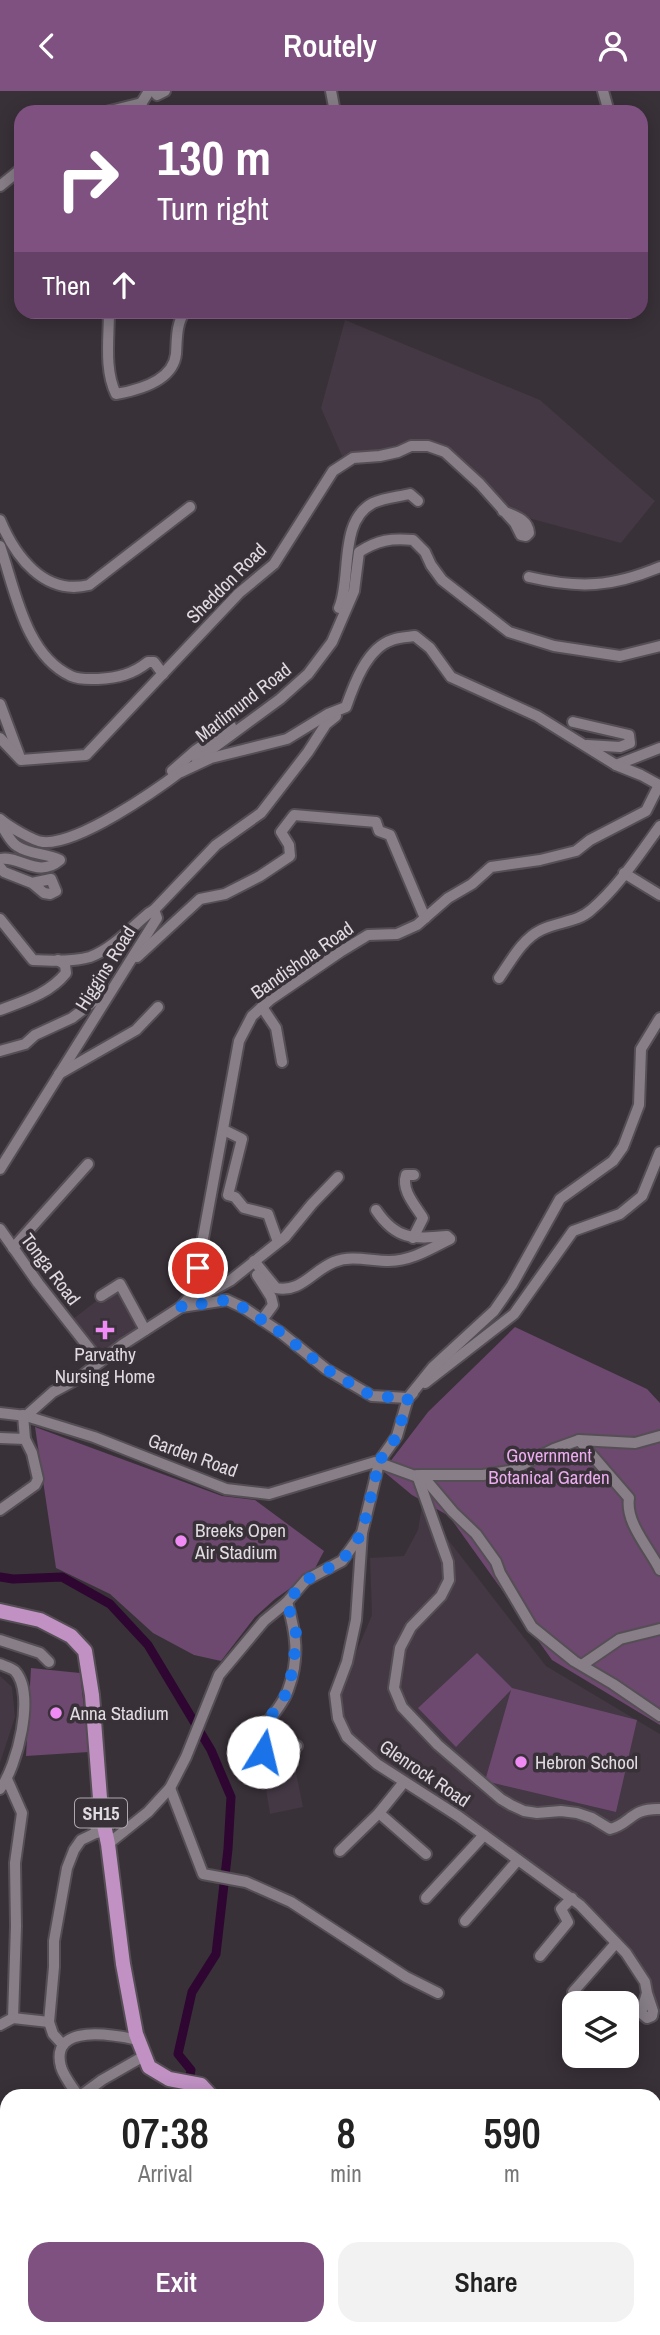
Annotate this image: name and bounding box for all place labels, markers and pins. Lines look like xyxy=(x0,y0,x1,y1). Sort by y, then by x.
pin xyxy=(168,1238,228,1298)
marker: Parvathy Nursing Home xyxy=(95,1320,115,1340)
place label: Parvathy Nursing Home xyxy=(55,1341,155,1389)
place label: Breeks Open Air Stadium xyxy=(194,1517,286,1565)
marker: Breeks Open Air Stadium xyxy=(173,1533,189,1549)
place label: Anna Stadium xyxy=(69,1700,169,1726)
marker: Anna Stadium xyxy=(48,1705,64,1721)
place label: Hebron School xyxy=(535,1749,638,1775)
marker: Hebron School xyxy=(513,1754,529,1770)

